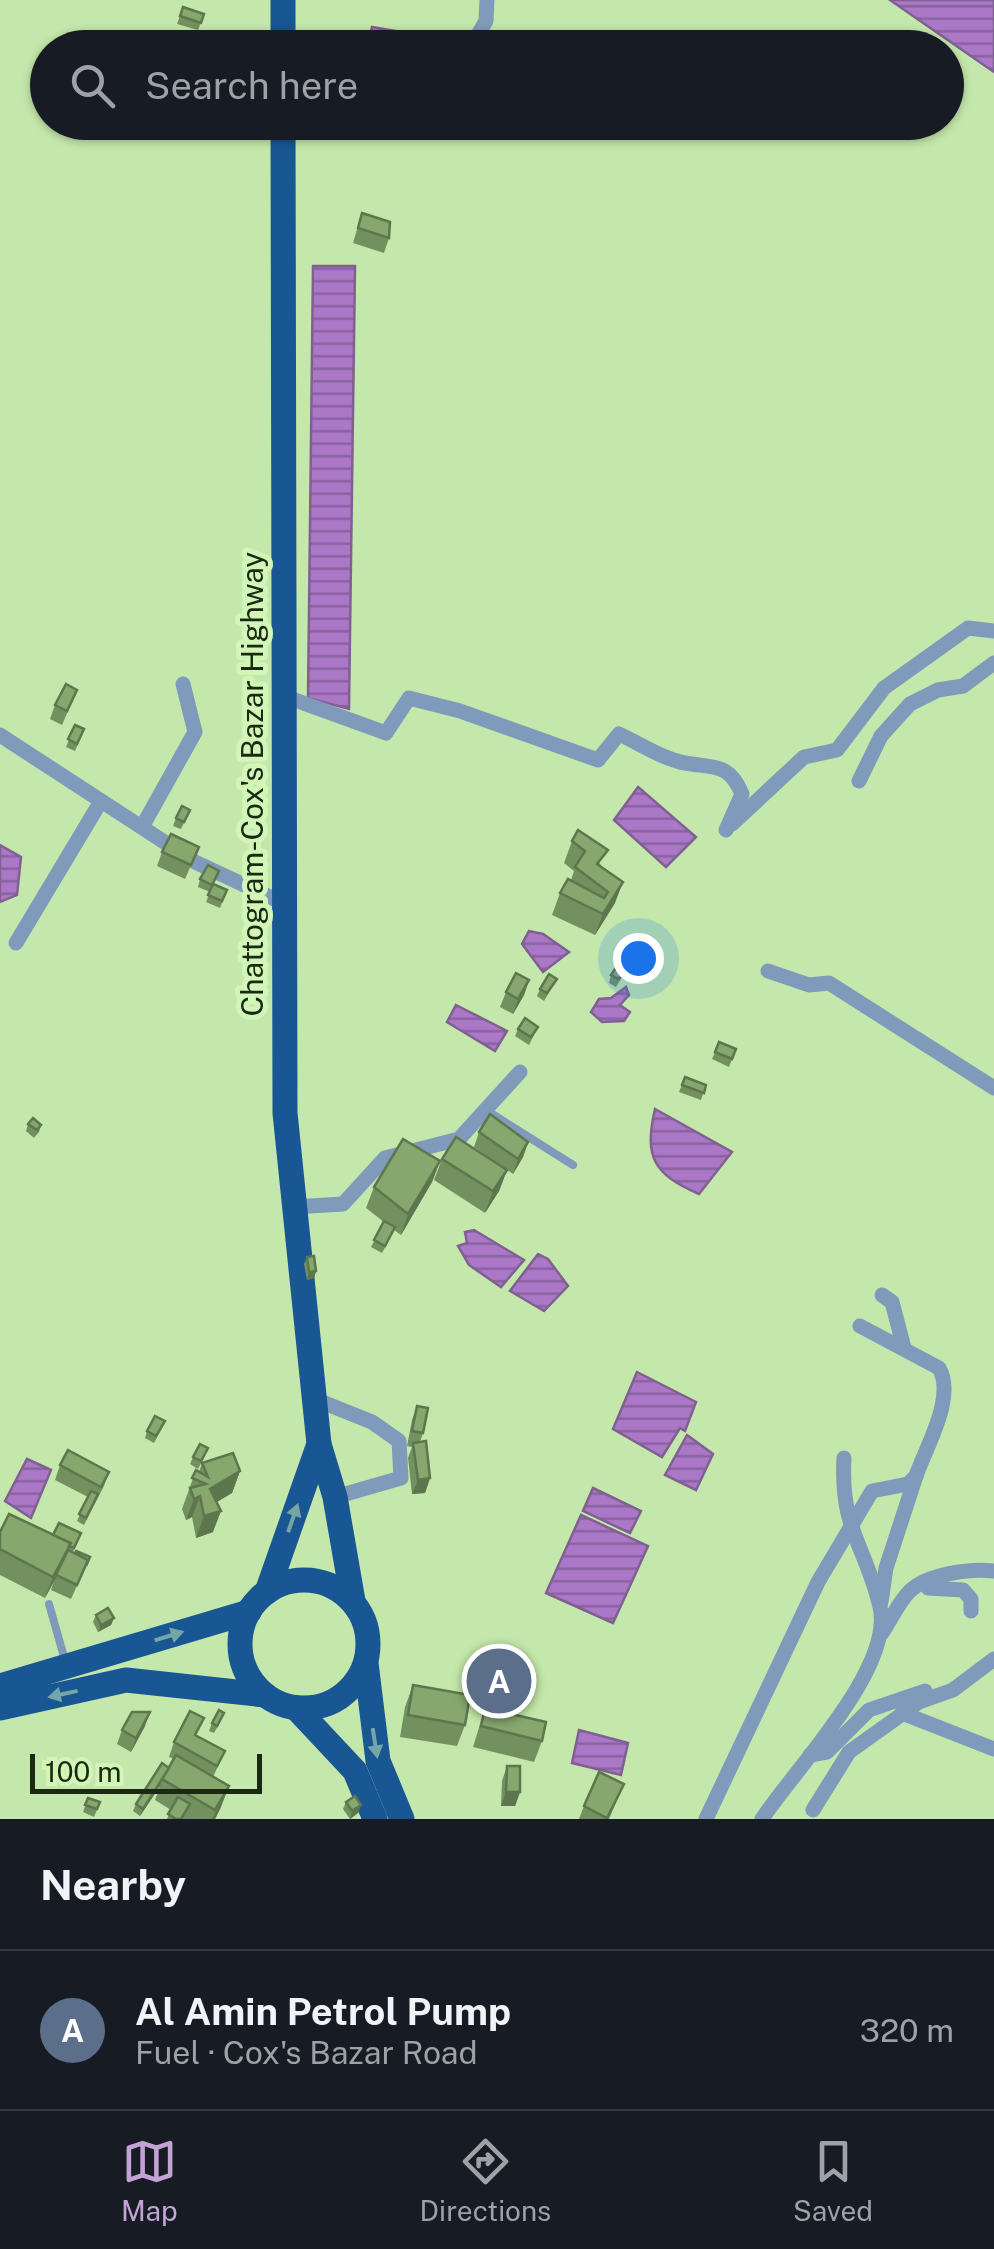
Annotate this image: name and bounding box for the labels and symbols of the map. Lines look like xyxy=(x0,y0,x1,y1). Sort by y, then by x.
street label: Chattogram-Cox's Bazar Highway xyxy=(234,552,270,1016)
your location xyxy=(613,933,664,984)
one-way arrow xyxy=(286,1502,301,1532)
one-way arrow xyxy=(154,1628,184,1643)
pin: A xyxy=(466,1644,532,1718)
one-way arrow xyxy=(47,1687,78,1702)
one-way arrow xyxy=(368,1728,383,1760)
scale bar xyxy=(30,1749,262,1794)

